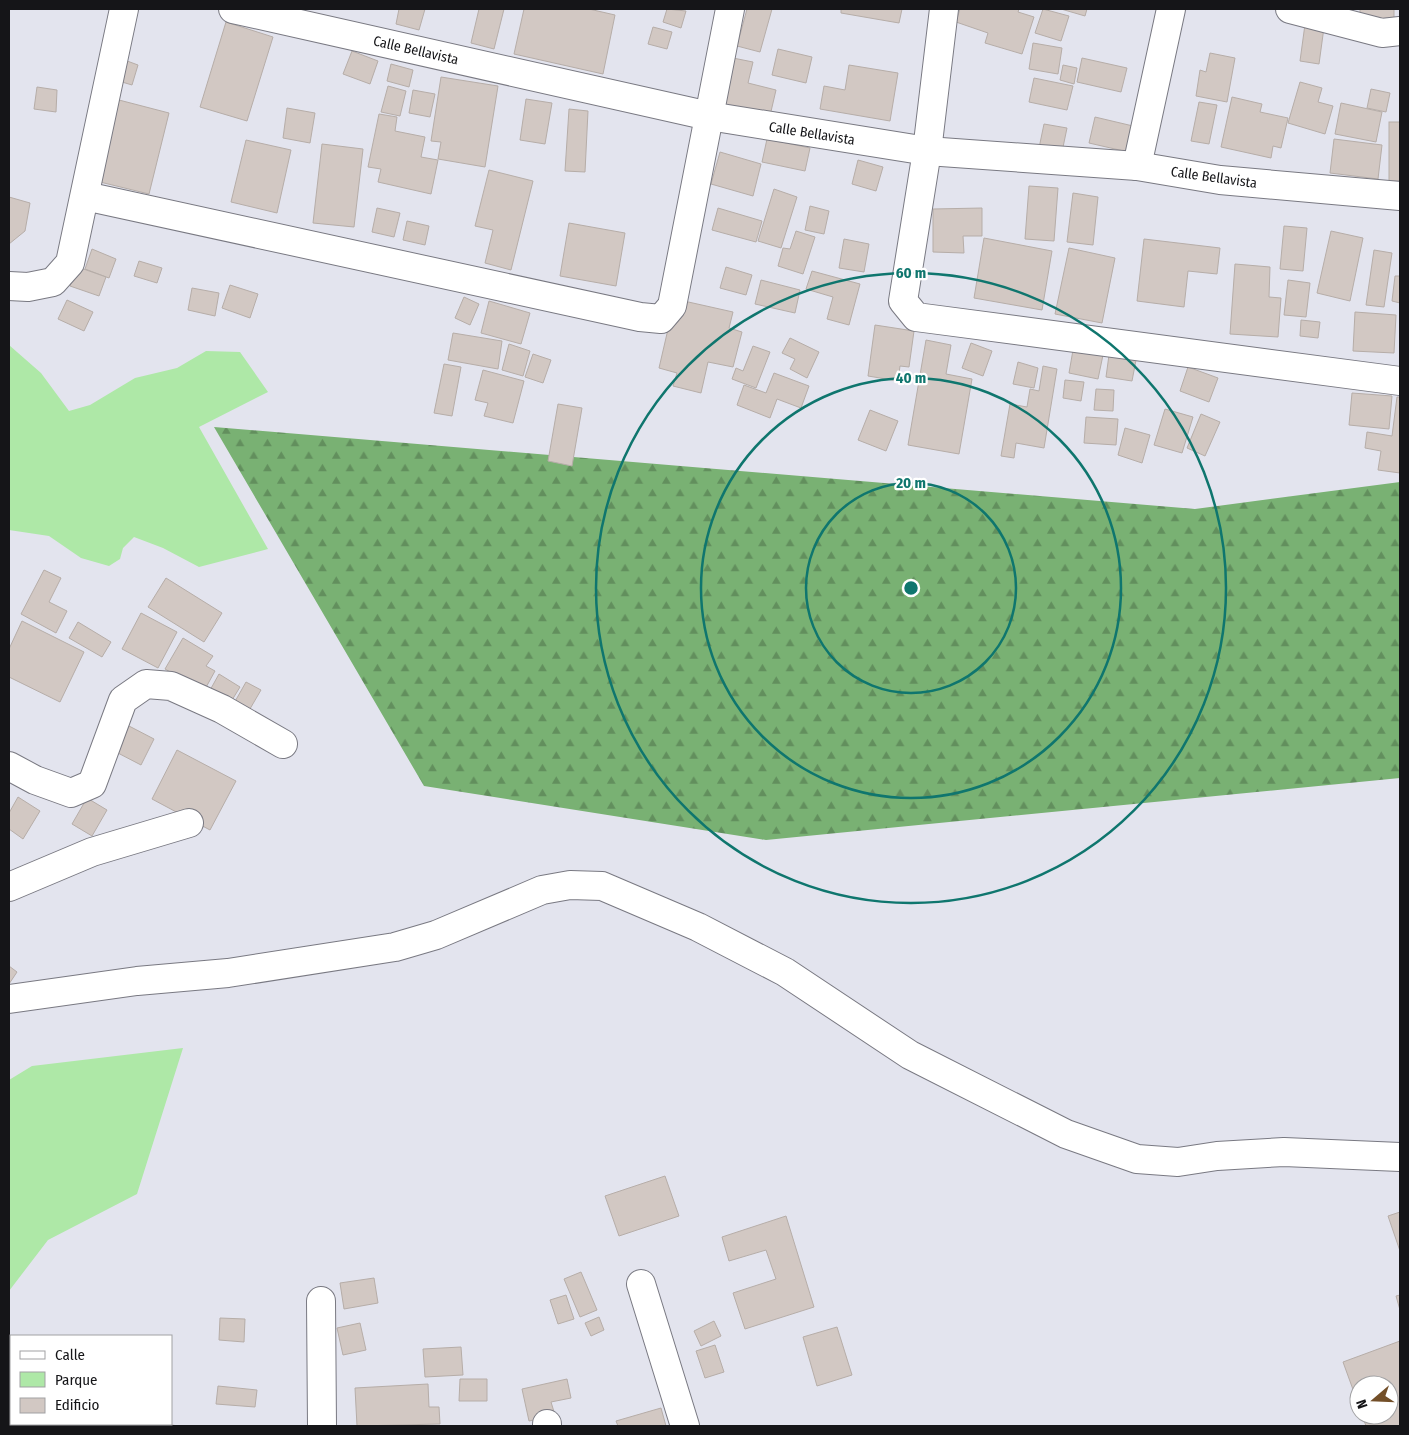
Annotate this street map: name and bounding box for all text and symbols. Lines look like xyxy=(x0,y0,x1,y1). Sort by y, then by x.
street label: Calle Bellavista xyxy=(372,32,460,69)
street label: Calle Bellavista xyxy=(768,118,856,149)
street label: Calle Bellavista xyxy=(1170,163,1258,192)
text: 60 m xyxy=(896,264,926,282)
text: 40 m xyxy=(896,369,926,387)
text: 20 m xyxy=(895,474,926,492)
centre of rings xyxy=(902,579,920,597)
legend xyxy=(10,1335,172,1425)
text: Calle xyxy=(55,1346,85,1364)
text: Parque xyxy=(55,1371,98,1389)
north arrow xyxy=(1349,1375,1399,1425)
text: Edificio xyxy=(55,1396,100,1414)
text: N xyxy=(1353,1397,1372,1411)

